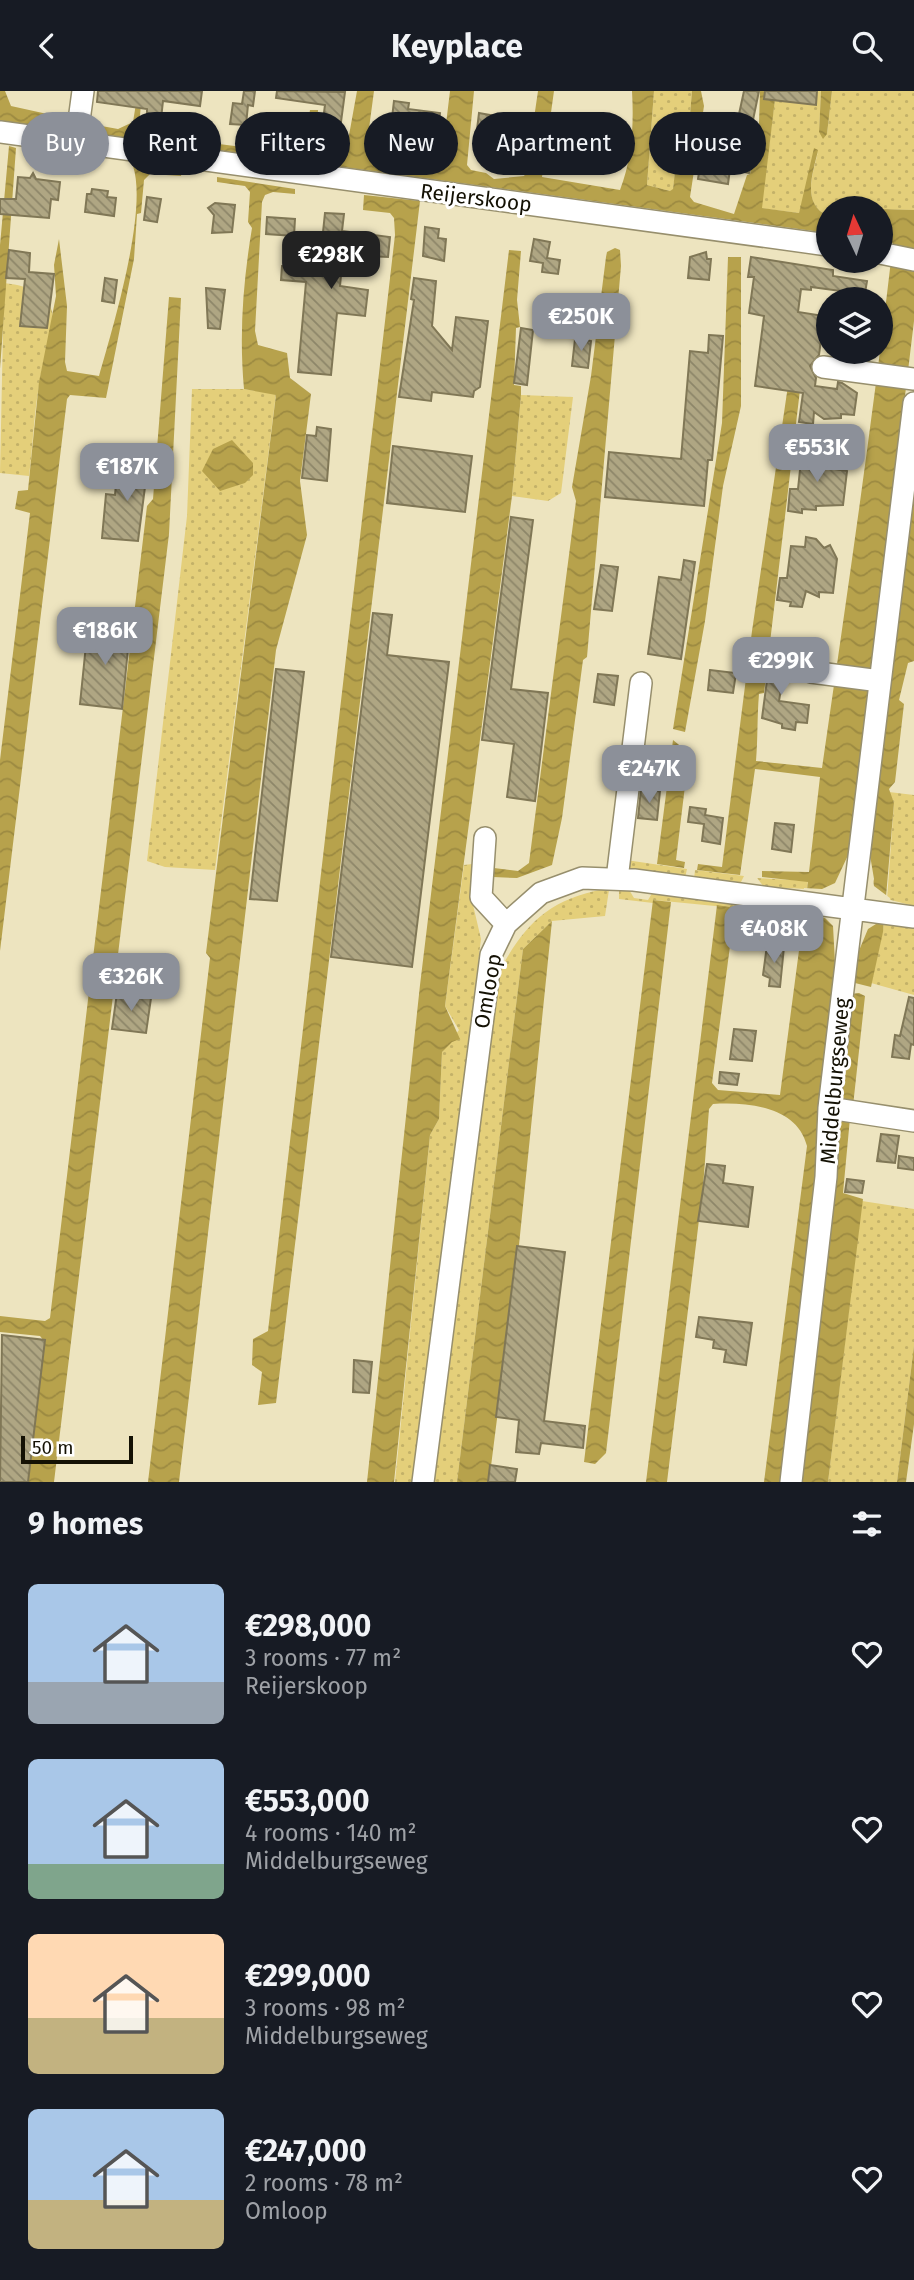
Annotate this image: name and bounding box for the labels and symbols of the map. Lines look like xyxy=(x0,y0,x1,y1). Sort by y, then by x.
street label: Reijerskoop xyxy=(419,178,533,218)
north arrow xyxy=(816,196,892,273)
pin: €298K xyxy=(282,231,380,291)
pin: €250K xyxy=(532,293,630,353)
pin: €553K xyxy=(768,425,866,484)
pin: €187K xyxy=(78,443,176,503)
pin: €186K xyxy=(56,607,154,667)
pin: €299K xyxy=(732,637,830,697)
pin: €247K xyxy=(600,745,698,805)
pin: €408K xyxy=(725,905,823,965)
street label: Omloop xyxy=(469,952,507,1030)
pin: €326K xyxy=(82,953,180,1013)
street label: Middelburgseweg xyxy=(815,997,855,1165)
scale bar xyxy=(21,1433,133,1465)

